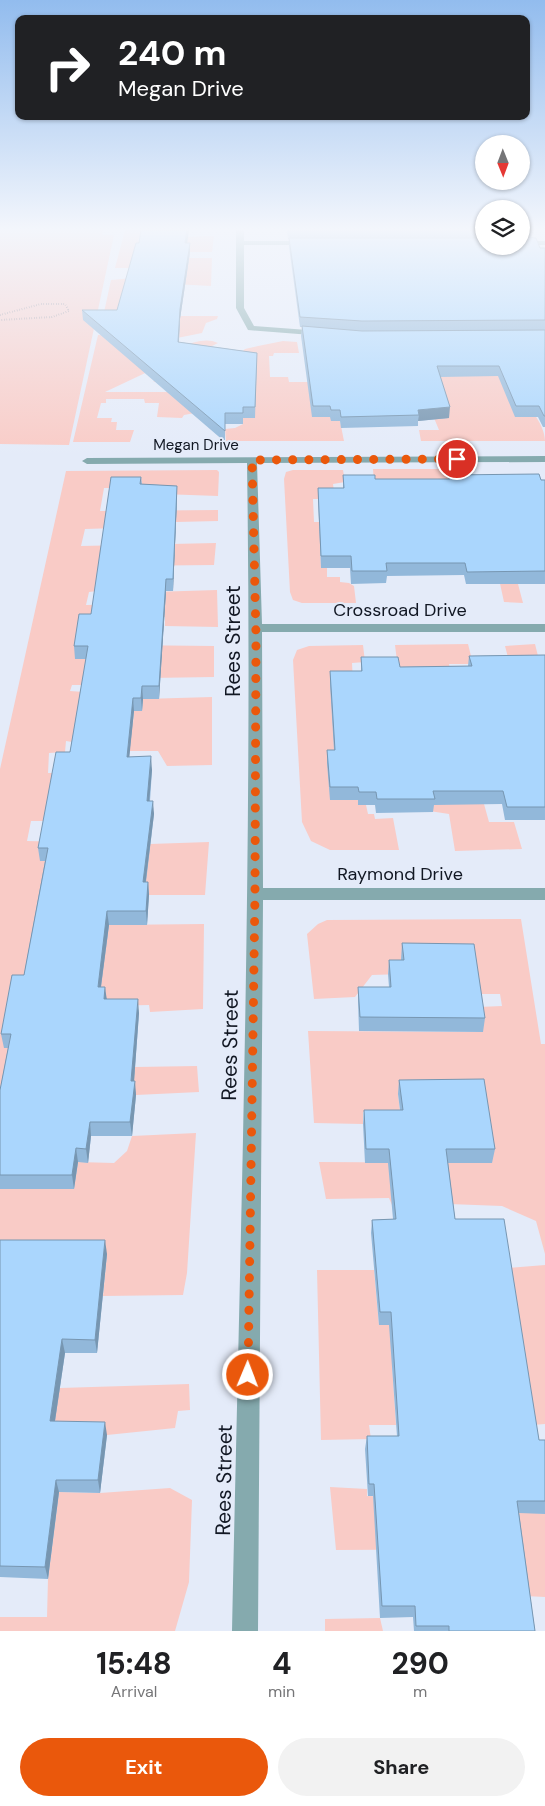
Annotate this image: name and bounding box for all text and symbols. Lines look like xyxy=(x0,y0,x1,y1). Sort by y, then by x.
text: 240 m xyxy=(118,30,227,76)
icon: right xyxy=(35,35,100,100)
text: Megan Drive xyxy=(118,74,244,103)
north arrow xyxy=(475,135,530,190)
map controls xyxy=(475,135,530,255)
button: layers xyxy=(475,200,530,255)
street label: Megan Drive xyxy=(153,435,239,455)
pin xyxy=(436,438,478,480)
icon: arrive xyxy=(443,445,471,473)
street label: Rees Street xyxy=(219,585,247,697)
street label: Crossroad Drive xyxy=(333,598,467,622)
street label: Raymond Drive xyxy=(337,862,463,886)
street label: Rees Street xyxy=(215,989,245,1101)
position arrow xyxy=(221,1348,273,1400)
street label: Rees Street xyxy=(209,1424,239,1536)
text: 15:48 xyxy=(96,1644,172,1683)
text: 4 xyxy=(272,1644,291,1683)
text: 290 xyxy=(391,1644,449,1683)
text: Arrival xyxy=(111,1681,157,1702)
text: min xyxy=(268,1681,295,1702)
text: m xyxy=(413,1681,427,1702)
button: Exit xyxy=(20,1738,268,1796)
button: Share xyxy=(278,1738,525,1796)

